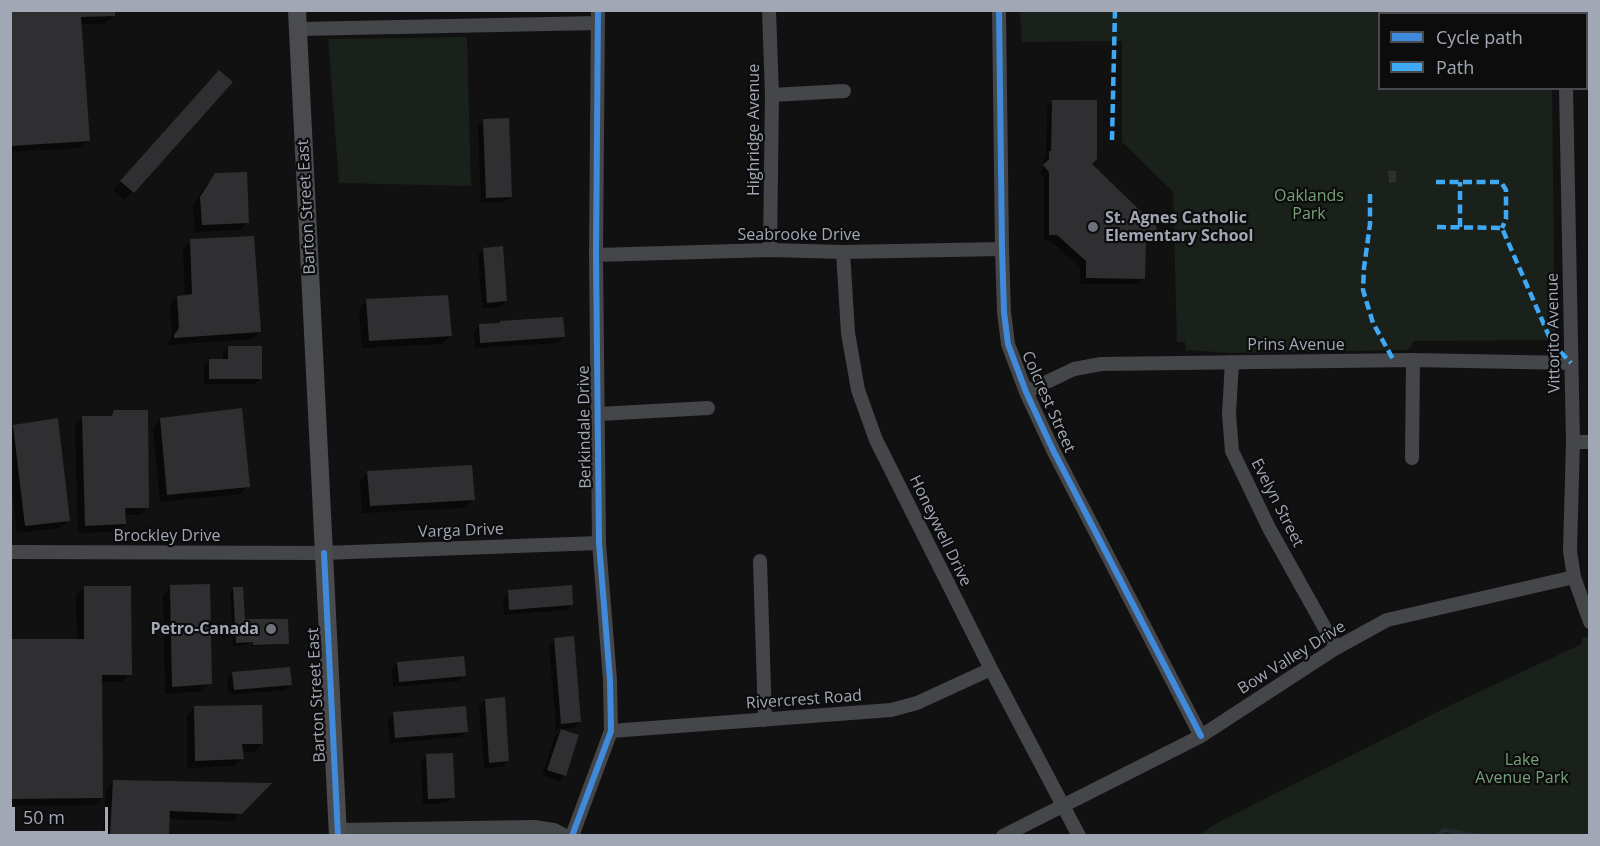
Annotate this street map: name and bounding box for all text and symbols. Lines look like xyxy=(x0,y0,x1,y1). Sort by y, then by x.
legend xyxy=(1378,12,1588,90)
text: Cycle path xyxy=(1436,25,1523,49)
text: Path xyxy=(1436,55,1474,79)
street label: Highridge Avenue xyxy=(744,64,764,196)
street label: Barton Street East xyxy=(294,139,320,275)
park label: Oaklands Park xyxy=(1274,186,1344,224)
place label: St. Agnes Catholic Elementary School xyxy=(1105,208,1253,246)
marker: St. Agnes Catholic Elementary School xyxy=(1086,220,1100,234)
street label: Seabrooke Drive xyxy=(738,225,860,245)
street label: Vittorito Avenue xyxy=(1543,273,1565,393)
street label: Prins Avenue xyxy=(1247,335,1345,355)
street label: Colcrest Street xyxy=(1017,348,1079,456)
street label: Berkindale Drive xyxy=(574,365,596,489)
street label: Evelyn Street xyxy=(1247,456,1307,550)
street label: Honeywell Drive xyxy=(905,472,975,590)
street label: Varga Drive xyxy=(418,520,504,542)
street label: Brockley Drive xyxy=(114,526,220,546)
street label: Bow Valley Drive xyxy=(1235,617,1349,699)
place label: Petro-Canada xyxy=(150,619,259,639)
marker: Petro-Canada xyxy=(264,622,278,636)
street label: Barton Street East xyxy=(304,627,330,763)
street label: Rivercrest Road xyxy=(745,686,863,714)
park label: Lake Avenue Park xyxy=(1475,750,1569,788)
scale bar xyxy=(15,795,111,833)
text: 50 m xyxy=(23,805,65,829)

